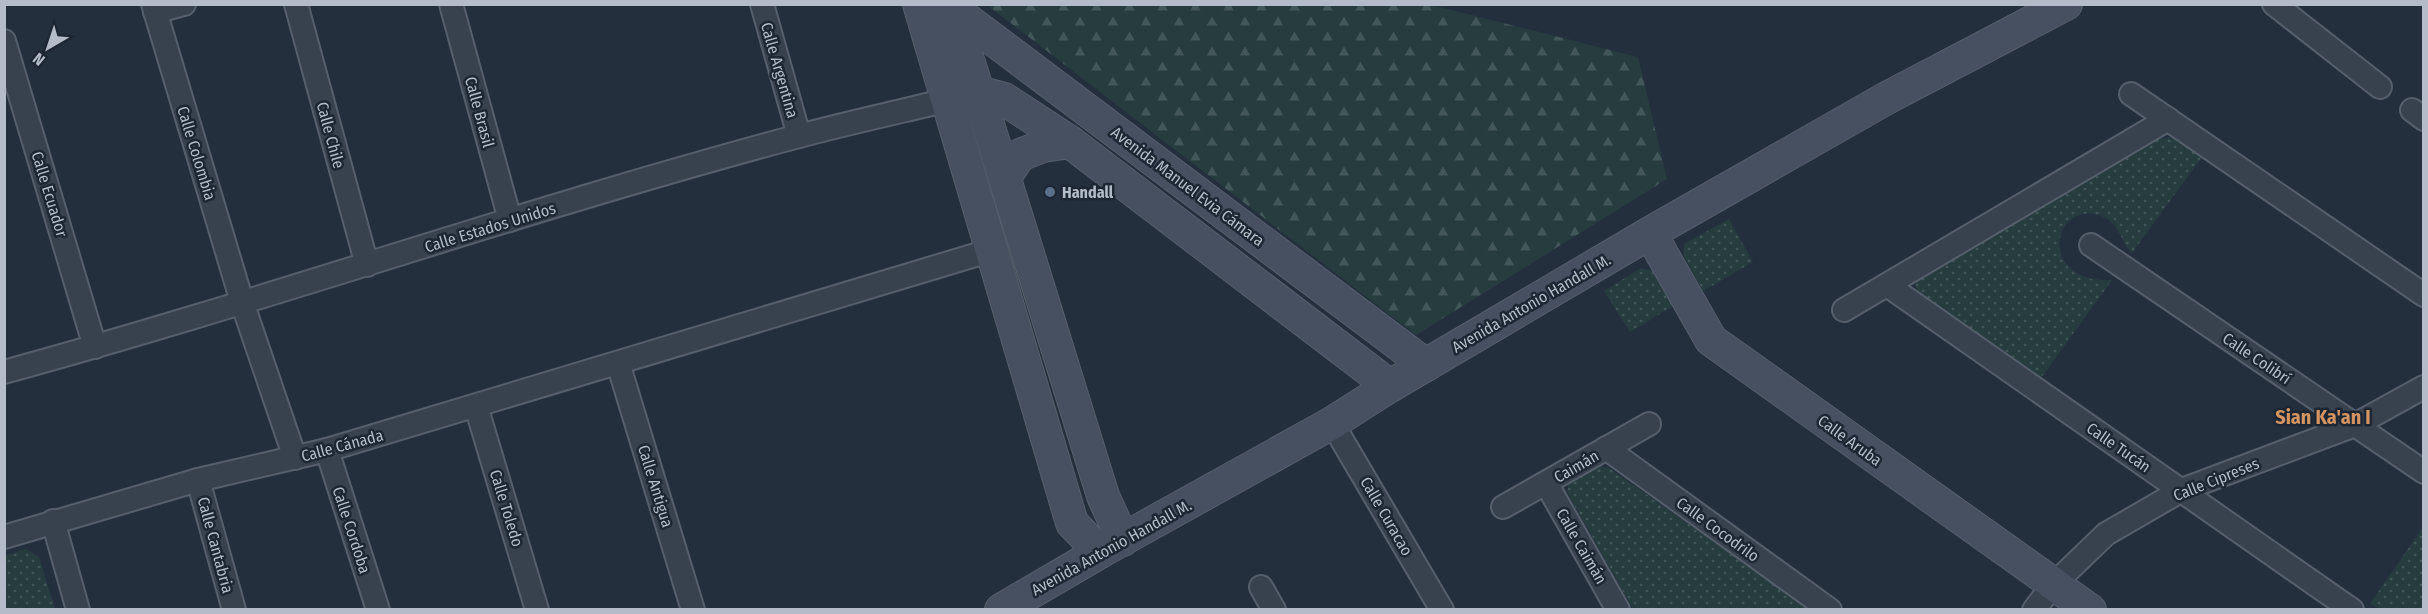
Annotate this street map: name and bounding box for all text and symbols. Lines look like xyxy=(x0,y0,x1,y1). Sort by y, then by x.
north arrow xyxy=(18,18,78,78)
street label: Calle Argentina xyxy=(757,20,802,120)
text: N xyxy=(29,49,49,70)
street label: Calle Brasil xyxy=(461,75,498,150)
street label: Calle Chile xyxy=(313,100,349,171)
street label: Calle Colombia xyxy=(173,104,220,203)
street label: Avenida Manuel Evia Cámara xyxy=(1107,123,1268,250)
street label: Calle Ecuador xyxy=(28,149,72,240)
place label: Handall xyxy=(1062,183,1114,202)
marker: Handall xyxy=(1043,185,1057,199)
street label: Calle Estados Unidos xyxy=(422,198,558,256)
street label: Avenida Antonio Handall M. xyxy=(1449,250,1614,357)
street label: Calle Colibrí xyxy=(2219,329,2294,388)
district label: Sian Ka'an I xyxy=(2275,405,2371,429)
street label: Calle Aruba xyxy=(1814,411,1885,470)
street label: Calle Tucán xyxy=(2083,418,2154,476)
street label: Calle Cánada xyxy=(299,425,385,466)
street label: Calle Antigua xyxy=(634,443,677,530)
street label: Caimán xyxy=(1551,446,1602,487)
street label: Calle Cipreses xyxy=(2170,454,2262,505)
street label: Calle Toledo xyxy=(486,467,527,549)
street label: Calle Curacao xyxy=(1356,473,1417,559)
street label: Calle Cordoba xyxy=(329,484,375,576)
street label: Calle Cocodrilo xyxy=(1673,493,1763,566)
street label: Calle Cantabria xyxy=(194,495,238,595)
street label: Avenida Antonio Handall M. xyxy=(1028,495,1195,599)
street label: Calle Caimán xyxy=(1552,505,1611,587)

